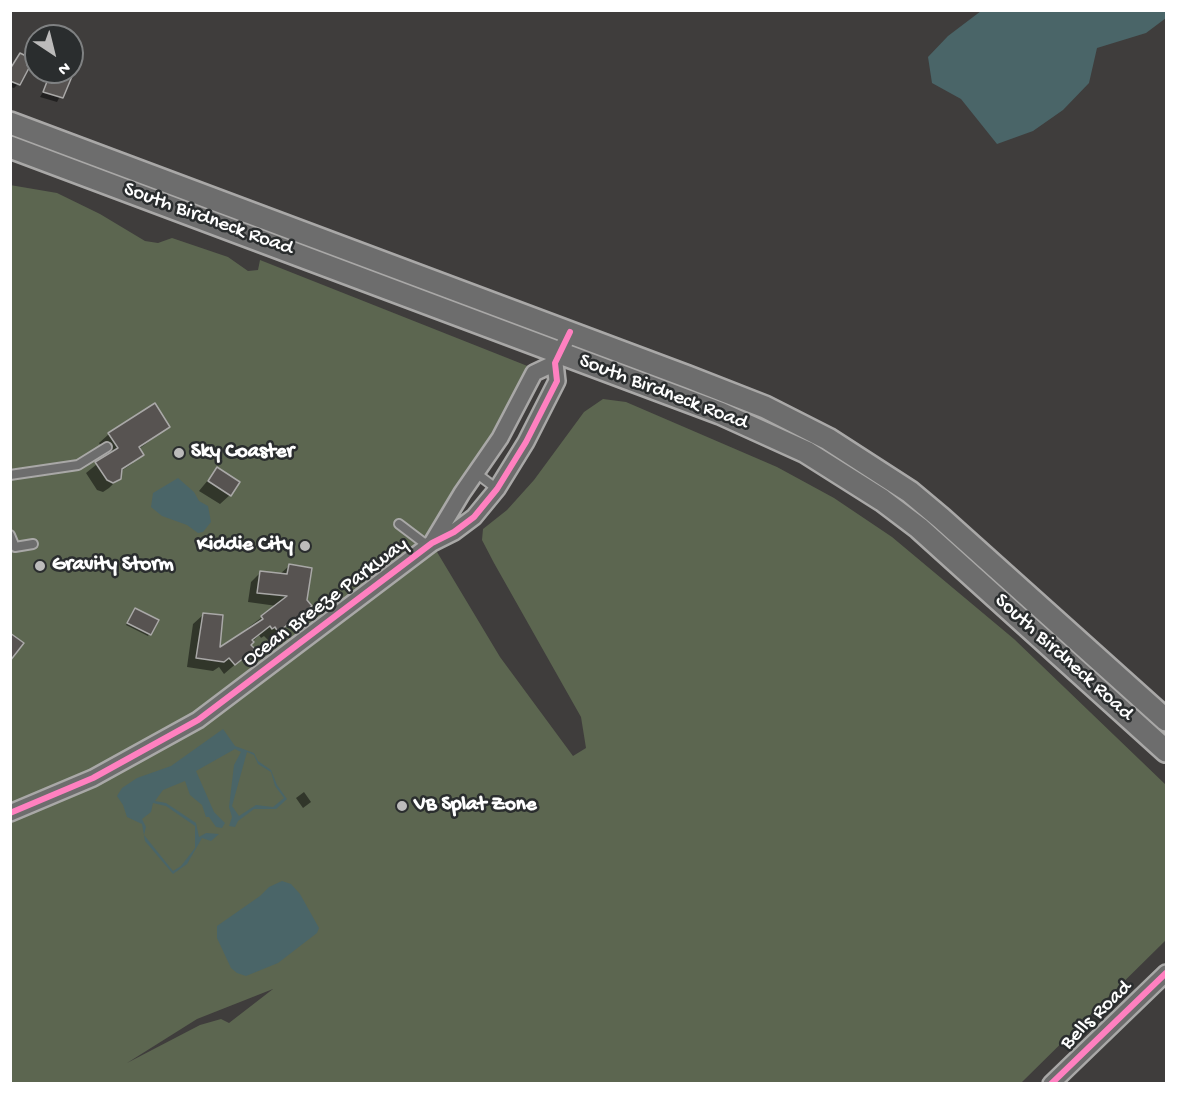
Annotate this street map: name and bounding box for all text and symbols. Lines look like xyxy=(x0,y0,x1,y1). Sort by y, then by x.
north arrow xyxy=(24,24,84,84)
text: N xyxy=(54,57,73,78)
street label: South Birdneck Road xyxy=(120,178,296,262)
street label: South Birdneck Road xyxy=(575,349,751,437)
place label: Sky Coaster xyxy=(191,440,294,466)
marker: Sky Coaster xyxy=(172,446,186,460)
place label: Kiddie City xyxy=(197,533,293,559)
street label: Ocean Breeze Parkway xyxy=(238,533,414,673)
marker: Kiddie City xyxy=(298,539,312,553)
place label: Gravity Storm xyxy=(52,553,174,579)
marker: Gravity Storm xyxy=(33,559,47,573)
street label: South Birdneck Road xyxy=(988,589,1138,727)
place label: VB Splat Zone xyxy=(414,793,537,819)
marker: VB Splat Zone xyxy=(395,799,409,813)
street label: Bells Road xyxy=(1056,976,1138,1056)

